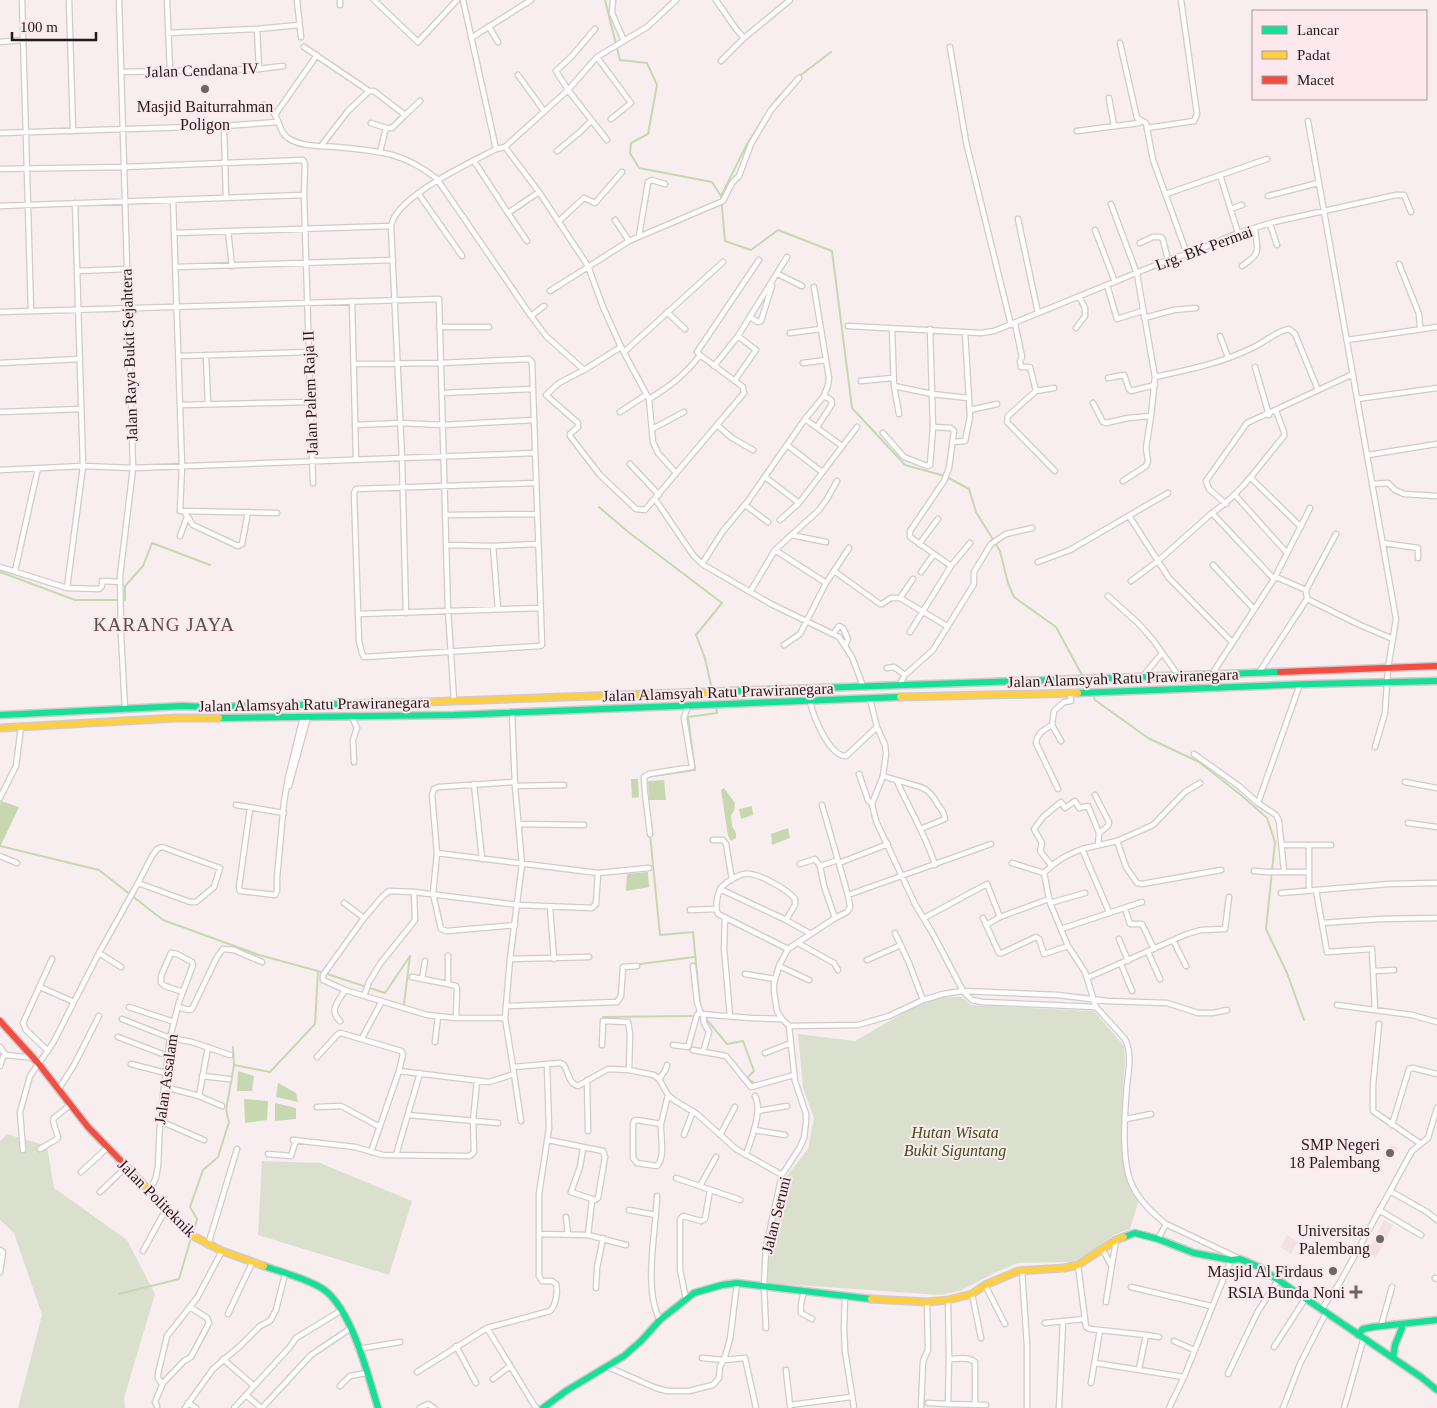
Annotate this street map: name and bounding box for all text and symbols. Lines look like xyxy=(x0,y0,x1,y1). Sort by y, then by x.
scale bar xyxy=(12,10,96,42)
legend xyxy=(1252,10,1427,100)
text: 100 m xyxy=(20,19,58,35)
text: Lancar xyxy=(1297,22,1339,38)
text: Padat xyxy=(1297,47,1331,63)
street label: Jalan Cendana IV xyxy=(145,60,260,80)
text: Macet xyxy=(1297,72,1335,88)
marker: Masjid Baiturrahman Poligon xyxy=(199,83,211,95)
place label: Masjid Baiturrahman Poligon xyxy=(137,98,273,134)
street label: Lrg. BK Permai xyxy=(1153,222,1256,274)
street label: Jalan Raya Bukit Sejahtera xyxy=(117,268,142,442)
street label: Jalan Palem Raja II xyxy=(299,330,322,456)
district label: KARANG JAYA xyxy=(93,614,235,635)
street label: Jalan Alamsyah Ratu Prawiranegara xyxy=(1007,665,1239,692)
street label: Jalan Alamsyah Ratu Prawiranegara xyxy=(602,679,834,706)
street label: Jalan Alamsyah Ratu Prawiranegara xyxy=(198,693,430,716)
street label: Jalan Assalam xyxy=(151,1032,181,1125)
park label: Hutan Wisata Bukit Siguntang xyxy=(904,1124,1006,1160)
place label: SMP Negeri 18 Palembang xyxy=(1289,1136,1381,1172)
marker: SMP Negeri 18 Palembang xyxy=(1384,1147,1396,1159)
street label: Jalan Politeknik xyxy=(115,1156,199,1240)
street label: Jalan Seruni xyxy=(758,1174,794,1255)
place label: Universitas Palembang xyxy=(1297,1222,1370,1258)
marker: Universitas Palembang xyxy=(1374,1233,1386,1245)
place label: Masjid Al Firdaus xyxy=(1207,1263,1323,1281)
marker: Masjid Al Firdaus xyxy=(1327,1265,1339,1277)
place label: RSIA Bunda Noni xyxy=(1228,1284,1346,1301)
marker: RSIA Bunda Noni xyxy=(1349,1285,1363,1299)

